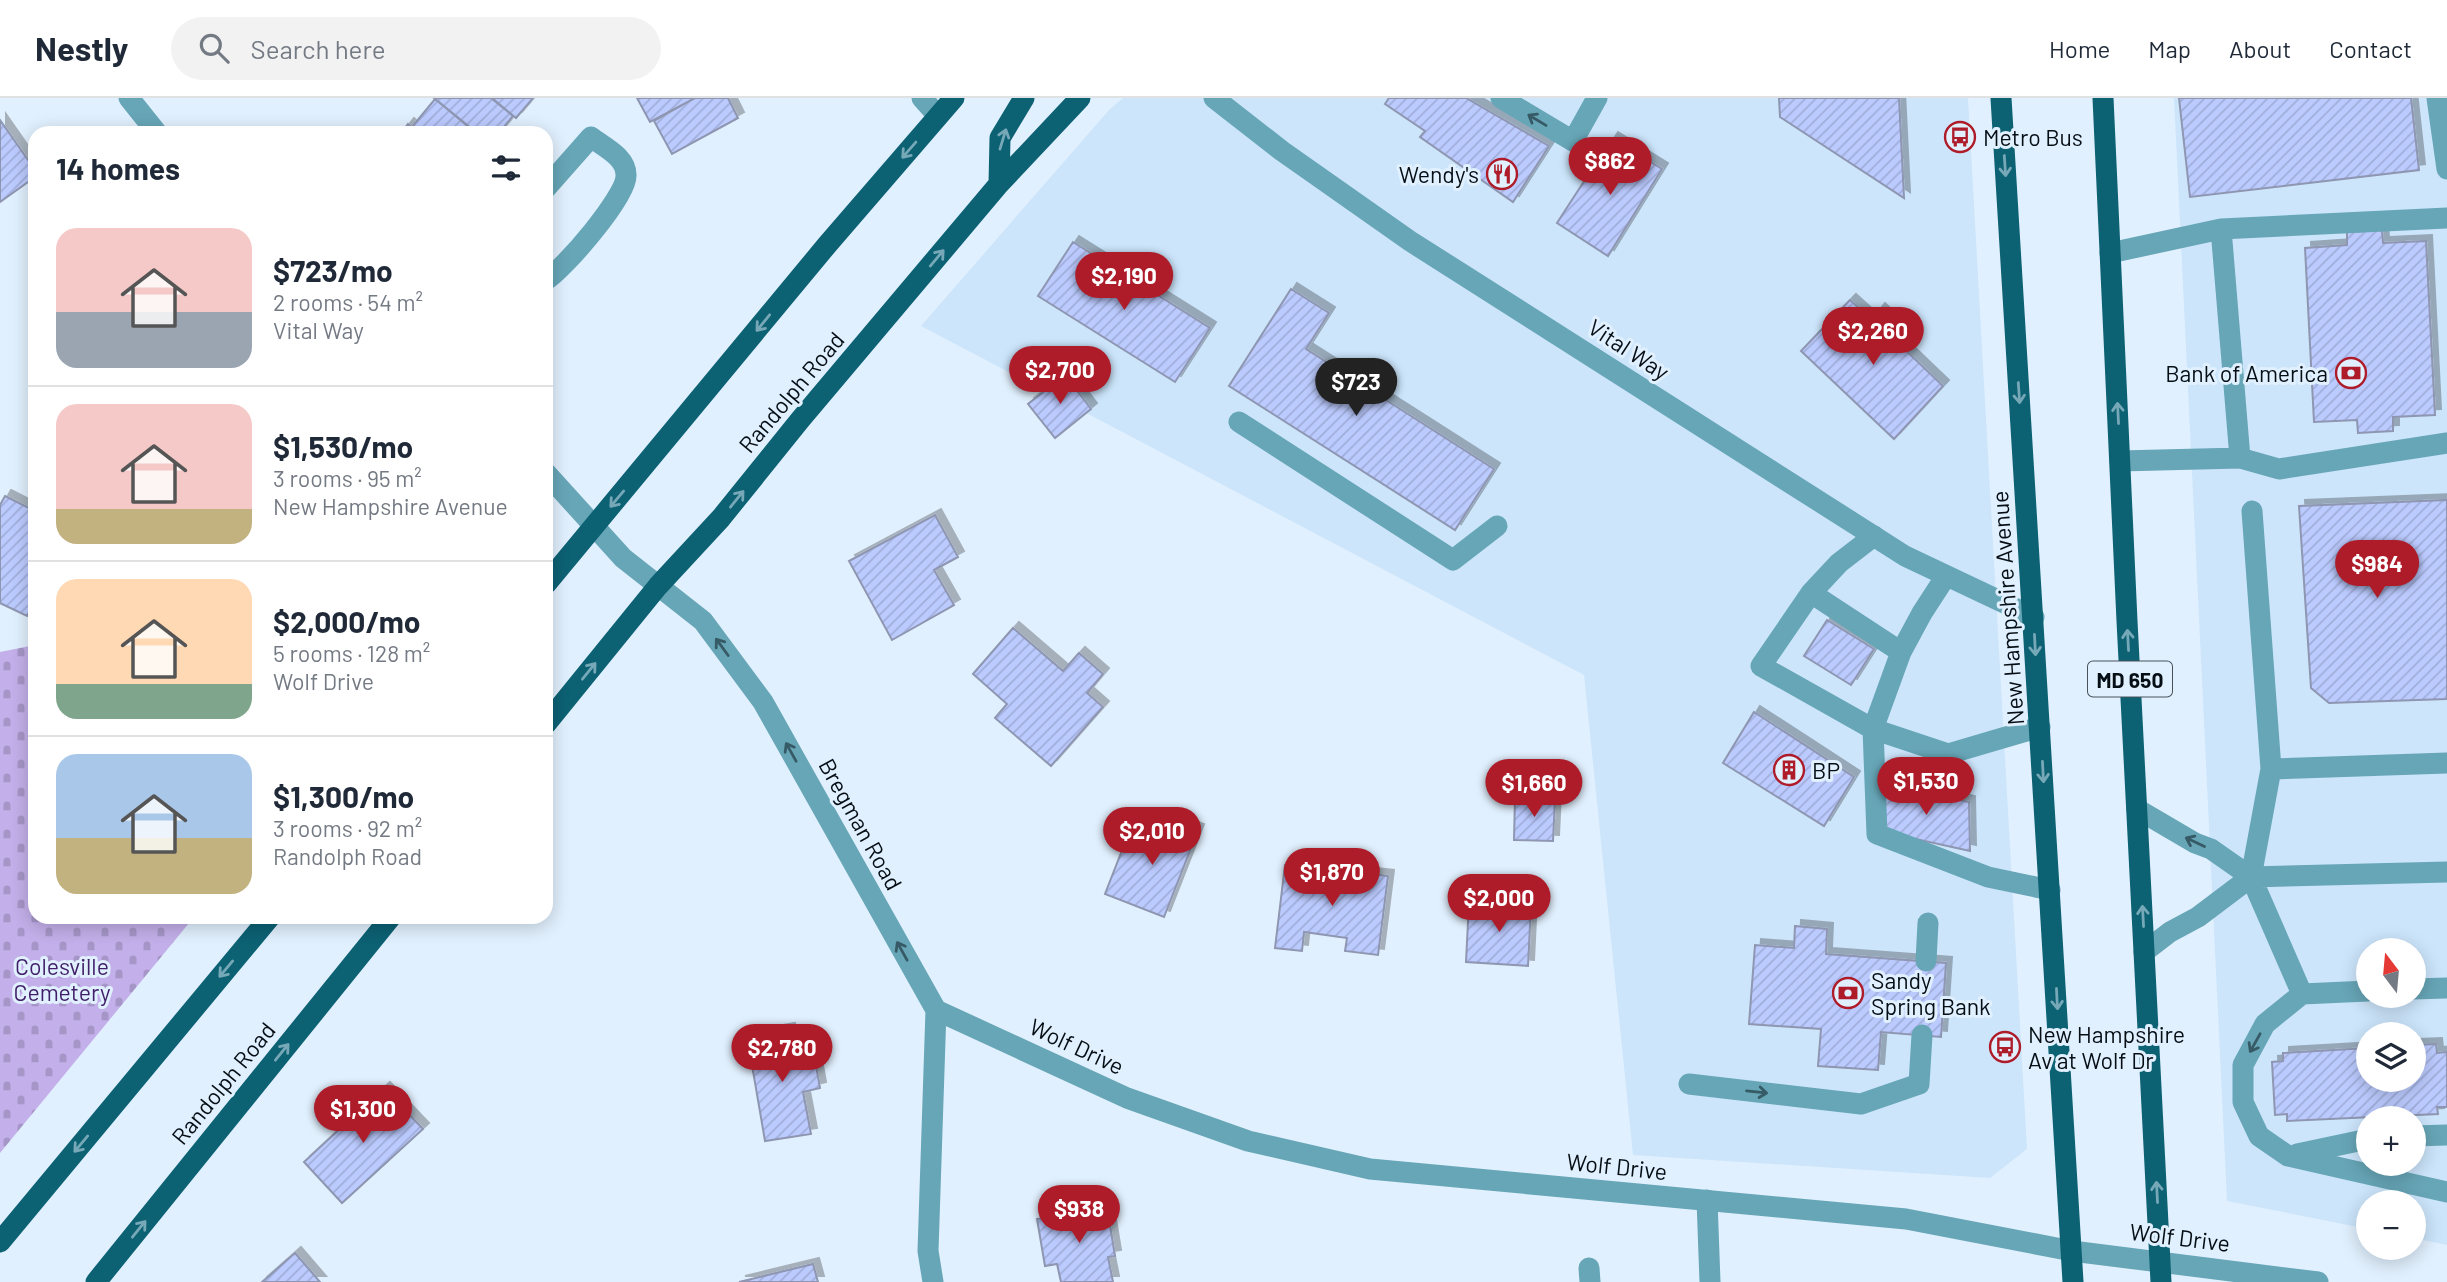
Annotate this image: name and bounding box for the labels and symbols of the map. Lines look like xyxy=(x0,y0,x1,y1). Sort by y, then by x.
one-way arrow xyxy=(1528,112,1548,126)
bus stop icon: Metro Bus xyxy=(1943,120,1977,154)
place label: Metro Bus xyxy=(1983,123,2083,151)
one-way arrow xyxy=(998,128,1011,150)
pin: $862 xyxy=(1569,138,1651,197)
one-way arrow xyxy=(901,140,917,158)
one-way arrow xyxy=(1999,154,2012,177)
restaurant icon: Wendy's xyxy=(1485,157,1519,191)
place label: Wendy's xyxy=(1399,160,1479,188)
one-way arrow xyxy=(929,250,945,268)
pin: $2,190 xyxy=(1067,252,1181,312)
pin: $2,260 xyxy=(1816,308,1930,367)
street label: Vital Way xyxy=(1583,313,1675,386)
one-way arrow xyxy=(755,314,770,332)
street label: Randolph Road xyxy=(732,326,850,458)
pin: $2,700 xyxy=(1003,346,1117,406)
bank icon: Bank of America xyxy=(2334,356,2368,390)
pin: $723 xyxy=(1315,358,1397,418)
place label: Bank of America xyxy=(2165,359,2328,387)
one-way arrow xyxy=(2013,381,2026,404)
one-way arrow xyxy=(2111,402,2124,425)
one-way arrow xyxy=(610,489,625,507)
one-way arrow xyxy=(729,490,745,508)
street label: New Hampshire Avenue xyxy=(1985,490,2029,726)
pin: $984 xyxy=(2336,540,2418,600)
one-way arrow xyxy=(2121,629,2134,652)
one-way arrow xyxy=(2029,633,2042,656)
one-way arrow xyxy=(715,638,730,657)
road number: MD 650 xyxy=(2088,662,2172,696)
one-way arrow xyxy=(581,663,597,681)
one-way arrow xyxy=(784,743,798,763)
street label: Bregman Road xyxy=(813,753,909,895)
building icon: BP xyxy=(1772,753,1806,787)
place label: BP xyxy=(1812,756,1840,784)
pin: $1,530 xyxy=(1869,758,1983,817)
pin: $1,660 xyxy=(1477,760,1591,819)
one-way arrow xyxy=(2037,760,2050,782)
pin: $2,010 xyxy=(1095,808,1209,867)
one-way arrow xyxy=(2185,835,2206,848)
pin: $1,870 xyxy=(1275,848,1389,908)
pin: $2,000 xyxy=(1442,874,1556,934)
one-way arrow xyxy=(2136,905,2149,928)
north arrow xyxy=(2356,938,2426,1008)
one-way arrow xyxy=(895,941,909,961)
park label: Colesville Cemetery xyxy=(13,952,111,1006)
one-way arrow xyxy=(218,960,234,978)
place label: Sandy Spring Bank xyxy=(1871,966,1991,1020)
bank icon: Sandy Spring Bank xyxy=(1831,976,1865,1010)
one-way arrow xyxy=(2050,987,2063,1010)
street label: Wolf Drive xyxy=(1025,1012,1129,1080)
street label: Randolph Road xyxy=(165,1016,281,1150)
place label: New Hampshire Av at Wolf Dr xyxy=(2028,1020,2185,1074)
pin: $2,780 xyxy=(725,1024,839,1084)
bus stop icon: New Hampshire Av at Wolf Dr xyxy=(1988,1030,2022,1064)
one-way arrow xyxy=(2248,1032,2262,1052)
one-way arrow xyxy=(274,1043,290,1061)
pin: $1,300 xyxy=(306,1086,420,1145)
one-way arrow xyxy=(1745,1086,1767,1099)
one-way arrow xyxy=(73,1135,89,1153)
street label: Wolf Drive xyxy=(1565,1147,1669,1185)
one-way arrow xyxy=(2150,1181,2163,1204)
pin: $938 xyxy=(1038,1186,1120,1245)
street label: Wolf Drive xyxy=(2128,1217,2232,1257)
one-way arrow xyxy=(131,1220,147,1238)

